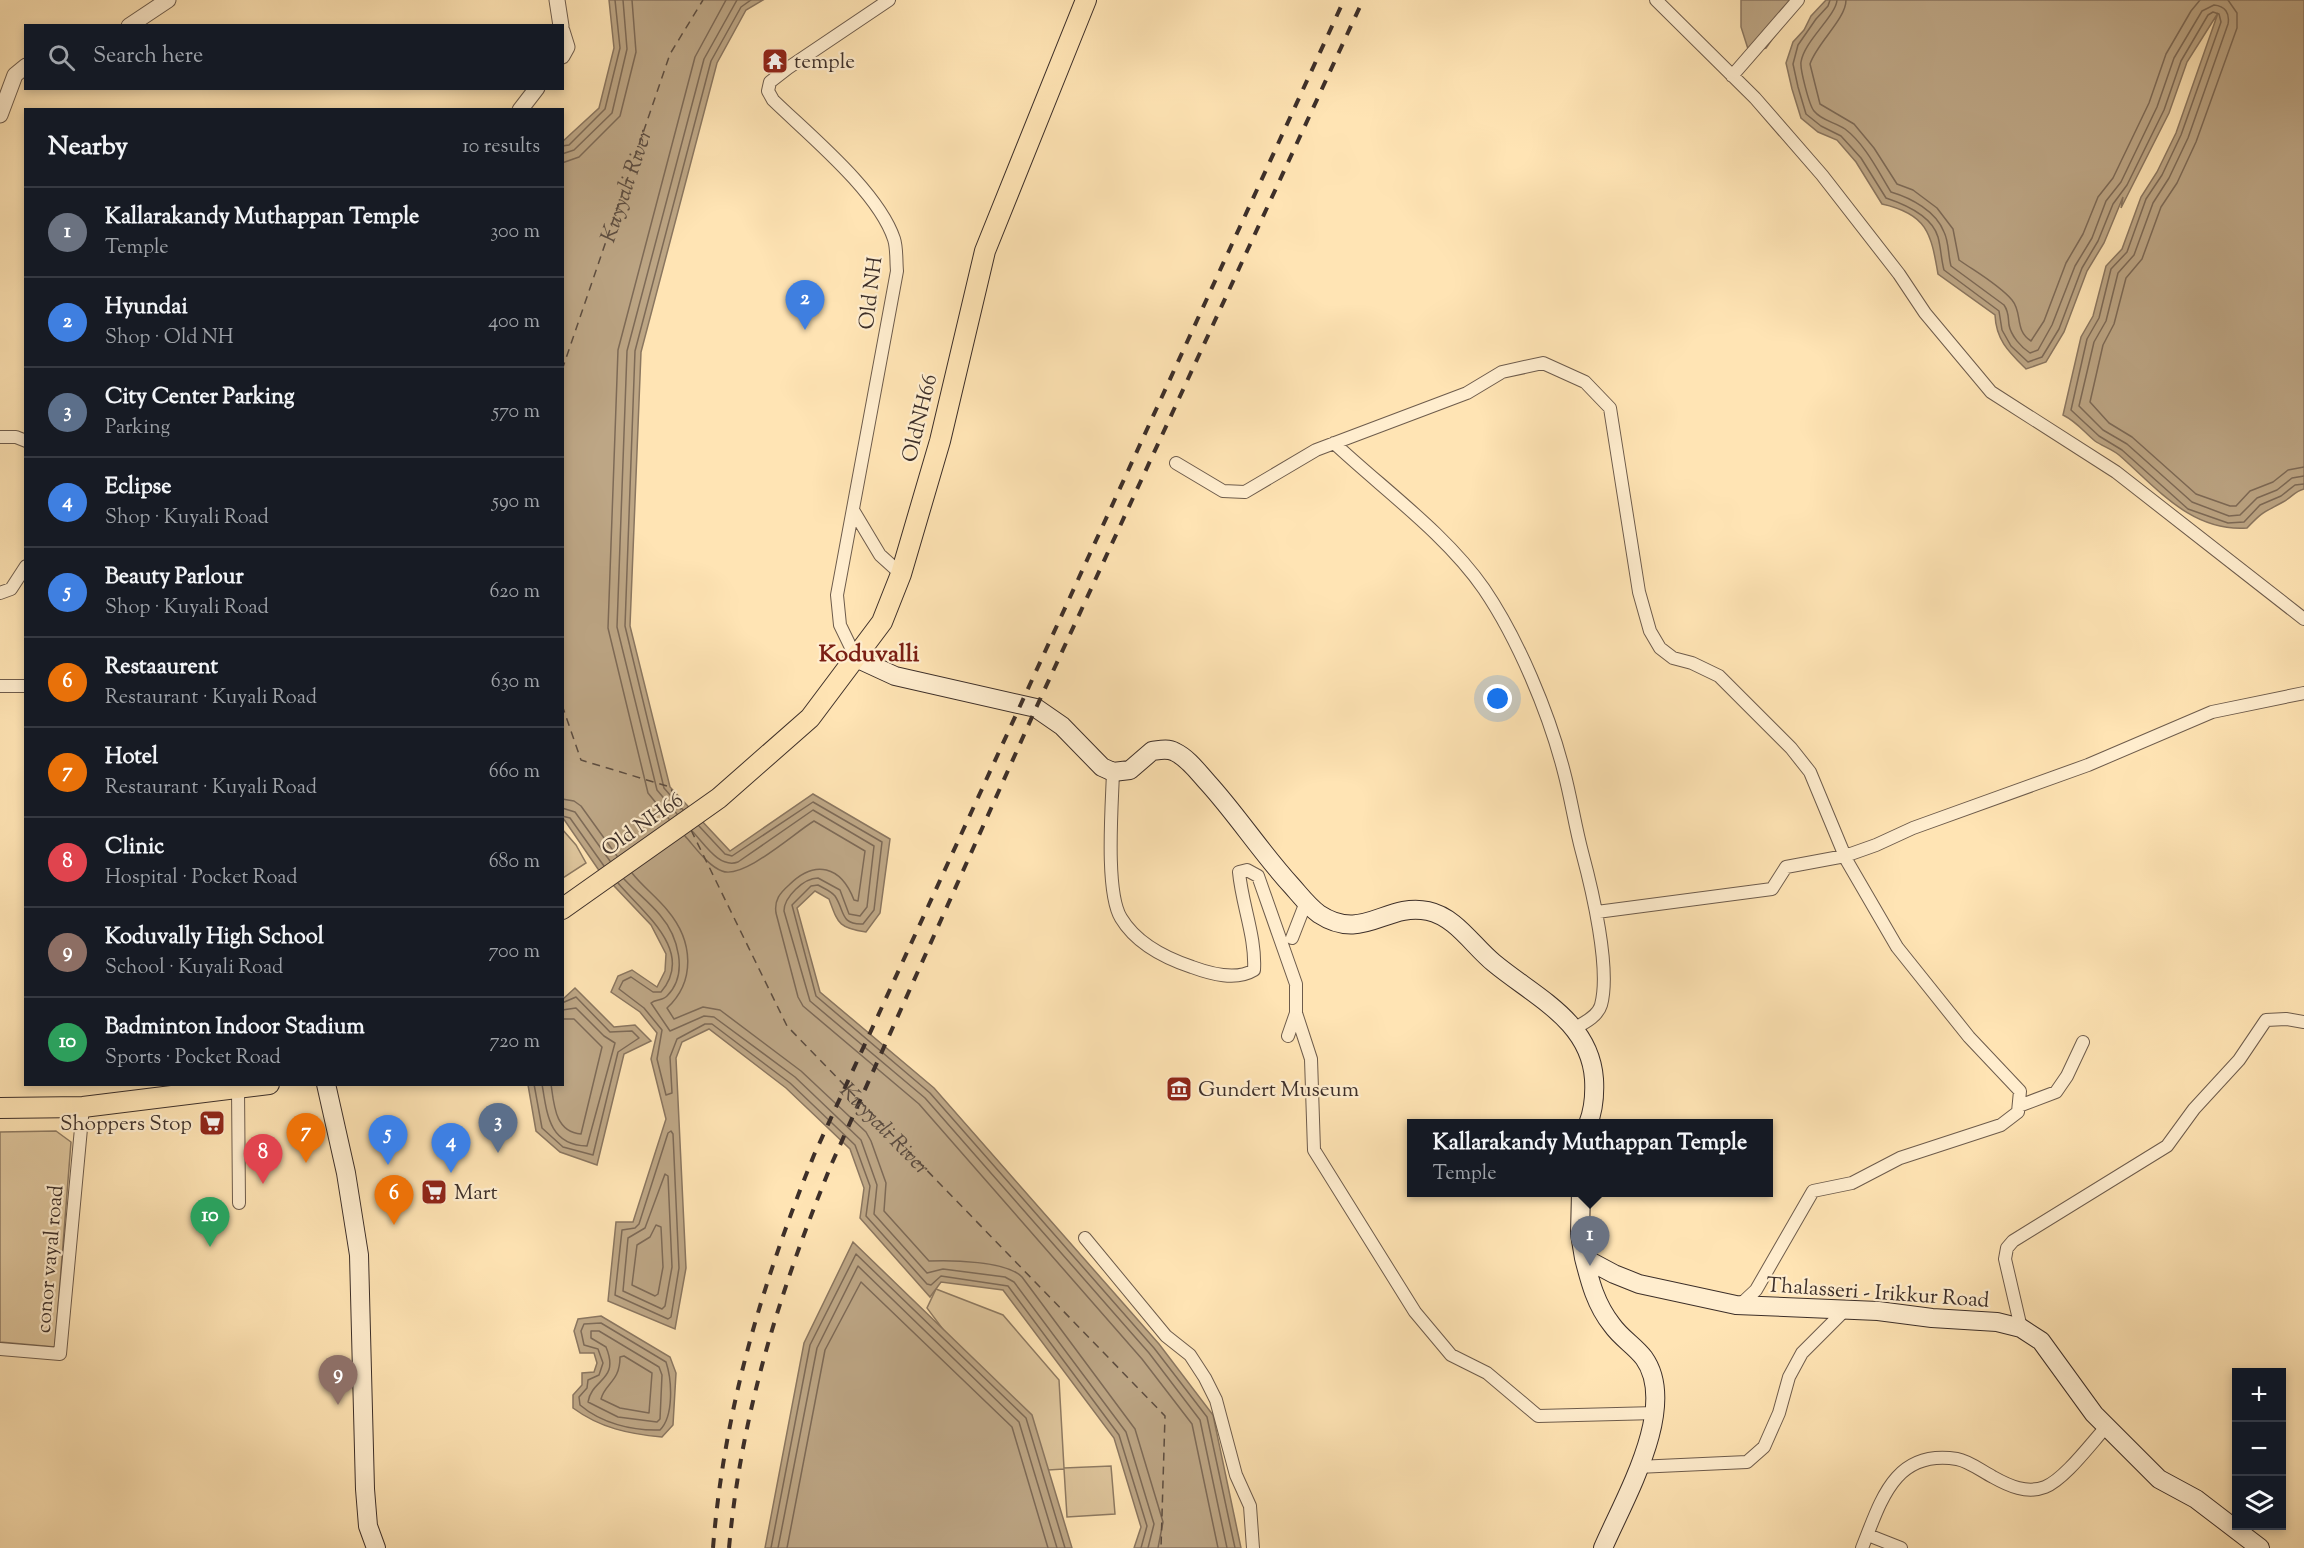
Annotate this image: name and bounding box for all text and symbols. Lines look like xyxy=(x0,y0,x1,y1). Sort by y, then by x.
search box xyxy=(24,24,564,90)
icon: search xyxy=(45,41,78,74)
text: Search here xyxy=(93,41,203,73)
temple icon: temple xyxy=(760,46,790,76)
place label: temple xyxy=(794,48,855,78)
water label: Kuyyali River xyxy=(594,125,662,247)
text: Nearby xyxy=(48,129,128,166)
text: 10 results xyxy=(462,133,540,162)
text: Kallarakandy Muthappan Temple xyxy=(105,202,419,234)
text: 1 xyxy=(64,218,71,247)
text: 300 m xyxy=(490,218,540,247)
text: Temple xyxy=(105,234,169,263)
street label: Old NH xyxy=(853,255,891,331)
pin: 2 xyxy=(786,280,824,330)
text: Hyundai xyxy=(105,292,188,324)
text: 2 xyxy=(63,308,72,337)
text: 400 m xyxy=(488,308,540,337)
text: Shop · Old NH xyxy=(105,324,234,353)
street label: OldNH66 xyxy=(896,371,946,466)
text: City Center Parking xyxy=(105,382,294,414)
text: 3 xyxy=(63,398,72,427)
text: 570 m xyxy=(492,398,540,427)
text: Parking xyxy=(105,414,170,443)
text: Eclipse xyxy=(105,472,172,504)
text: 4 xyxy=(62,488,73,517)
text: 590 m xyxy=(492,488,540,517)
text: Shop · Kuyali Road xyxy=(105,504,269,533)
text: Beauty Parlour xyxy=(105,562,244,594)
text: 5 xyxy=(64,578,71,607)
text: 620 m xyxy=(490,578,540,607)
text: Shop · Kuyali Road xyxy=(105,594,269,623)
district label: Koduvalli xyxy=(819,638,919,672)
text: Restaaurent xyxy=(105,652,218,684)
text: 6 xyxy=(63,668,72,697)
text: 630 m xyxy=(491,668,540,697)
text: Restaurant · Kuyali Road xyxy=(105,684,317,713)
your location xyxy=(1483,684,1512,713)
text: Hotel xyxy=(105,742,158,774)
text: 7 xyxy=(62,758,73,787)
text: 660 m xyxy=(489,758,540,787)
text: Restaurant · Kuyali Road xyxy=(105,774,317,803)
street label: Old NH66 xyxy=(596,786,690,865)
text: Clinic xyxy=(105,832,164,864)
text: 8 xyxy=(63,848,73,877)
text: 680 m xyxy=(489,848,540,877)
text: Hospital · Pocket Road xyxy=(105,864,298,893)
text: Koduvally High School xyxy=(105,922,324,954)
text: 9 xyxy=(63,938,72,967)
text: 700 m xyxy=(488,938,540,967)
text: School · Kuyali Road xyxy=(105,954,283,983)
text: Badminton Indoor Stadium xyxy=(105,1012,365,1044)
text: 10 xyxy=(59,1028,76,1057)
text: 720 m xyxy=(489,1028,540,1057)
text: Sports · Pocket Road xyxy=(105,1044,281,1073)
museum icon: Gundert Museum xyxy=(1164,1074,1194,1104)
place label: Gundert Museum xyxy=(1198,1076,1359,1106)
water label: Kuyyali River xyxy=(831,1077,936,1183)
pin: 3 xyxy=(478,1104,518,1153)
supermarket icon: Shoppers Stop xyxy=(197,1108,227,1138)
place label: Shoppers Stop xyxy=(60,1110,192,1140)
pin: 7 xyxy=(286,1114,326,1163)
pin: 5 xyxy=(368,1116,408,1165)
popup xyxy=(1407,1119,1773,1197)
pin: 4 xyxy=(432,1124,470,1173)
text: Kallarakandy Muthappan Temple xyxy=(1433,1128,1747,1160)
pin: 8 xyxy=(244,1134,282,1184)
text: Temple xyxy=(1433,1160,1497,1189)
pin: 6 xyxy=(374,1176,414,1225)
supermarket icon: Mart xyxy=(419,1177,449,1207)
place label: Mart xyxy=(454,1179,498,1209)
street label: conor vayal road xyxy=(30,1184,72,1334)
pin: 10 xyxy=(190,1198,230,1247)
pin: 1 xyxy=(1570,1216,1610,1266)
street label: Thalasseri - Irikkur Road xyxy=(1765,1271,1990,1317)
pin: 9 xyxy=(318,1356,358,1405)
map controls xyxy=(2232,1368,2286,1530)
button: + xyxy=(2232,1368,2286,1422)
button: − xyxy=(2232,1422,2286,1476)
button: layers xyxy=(2232,1476,2286,1530)

